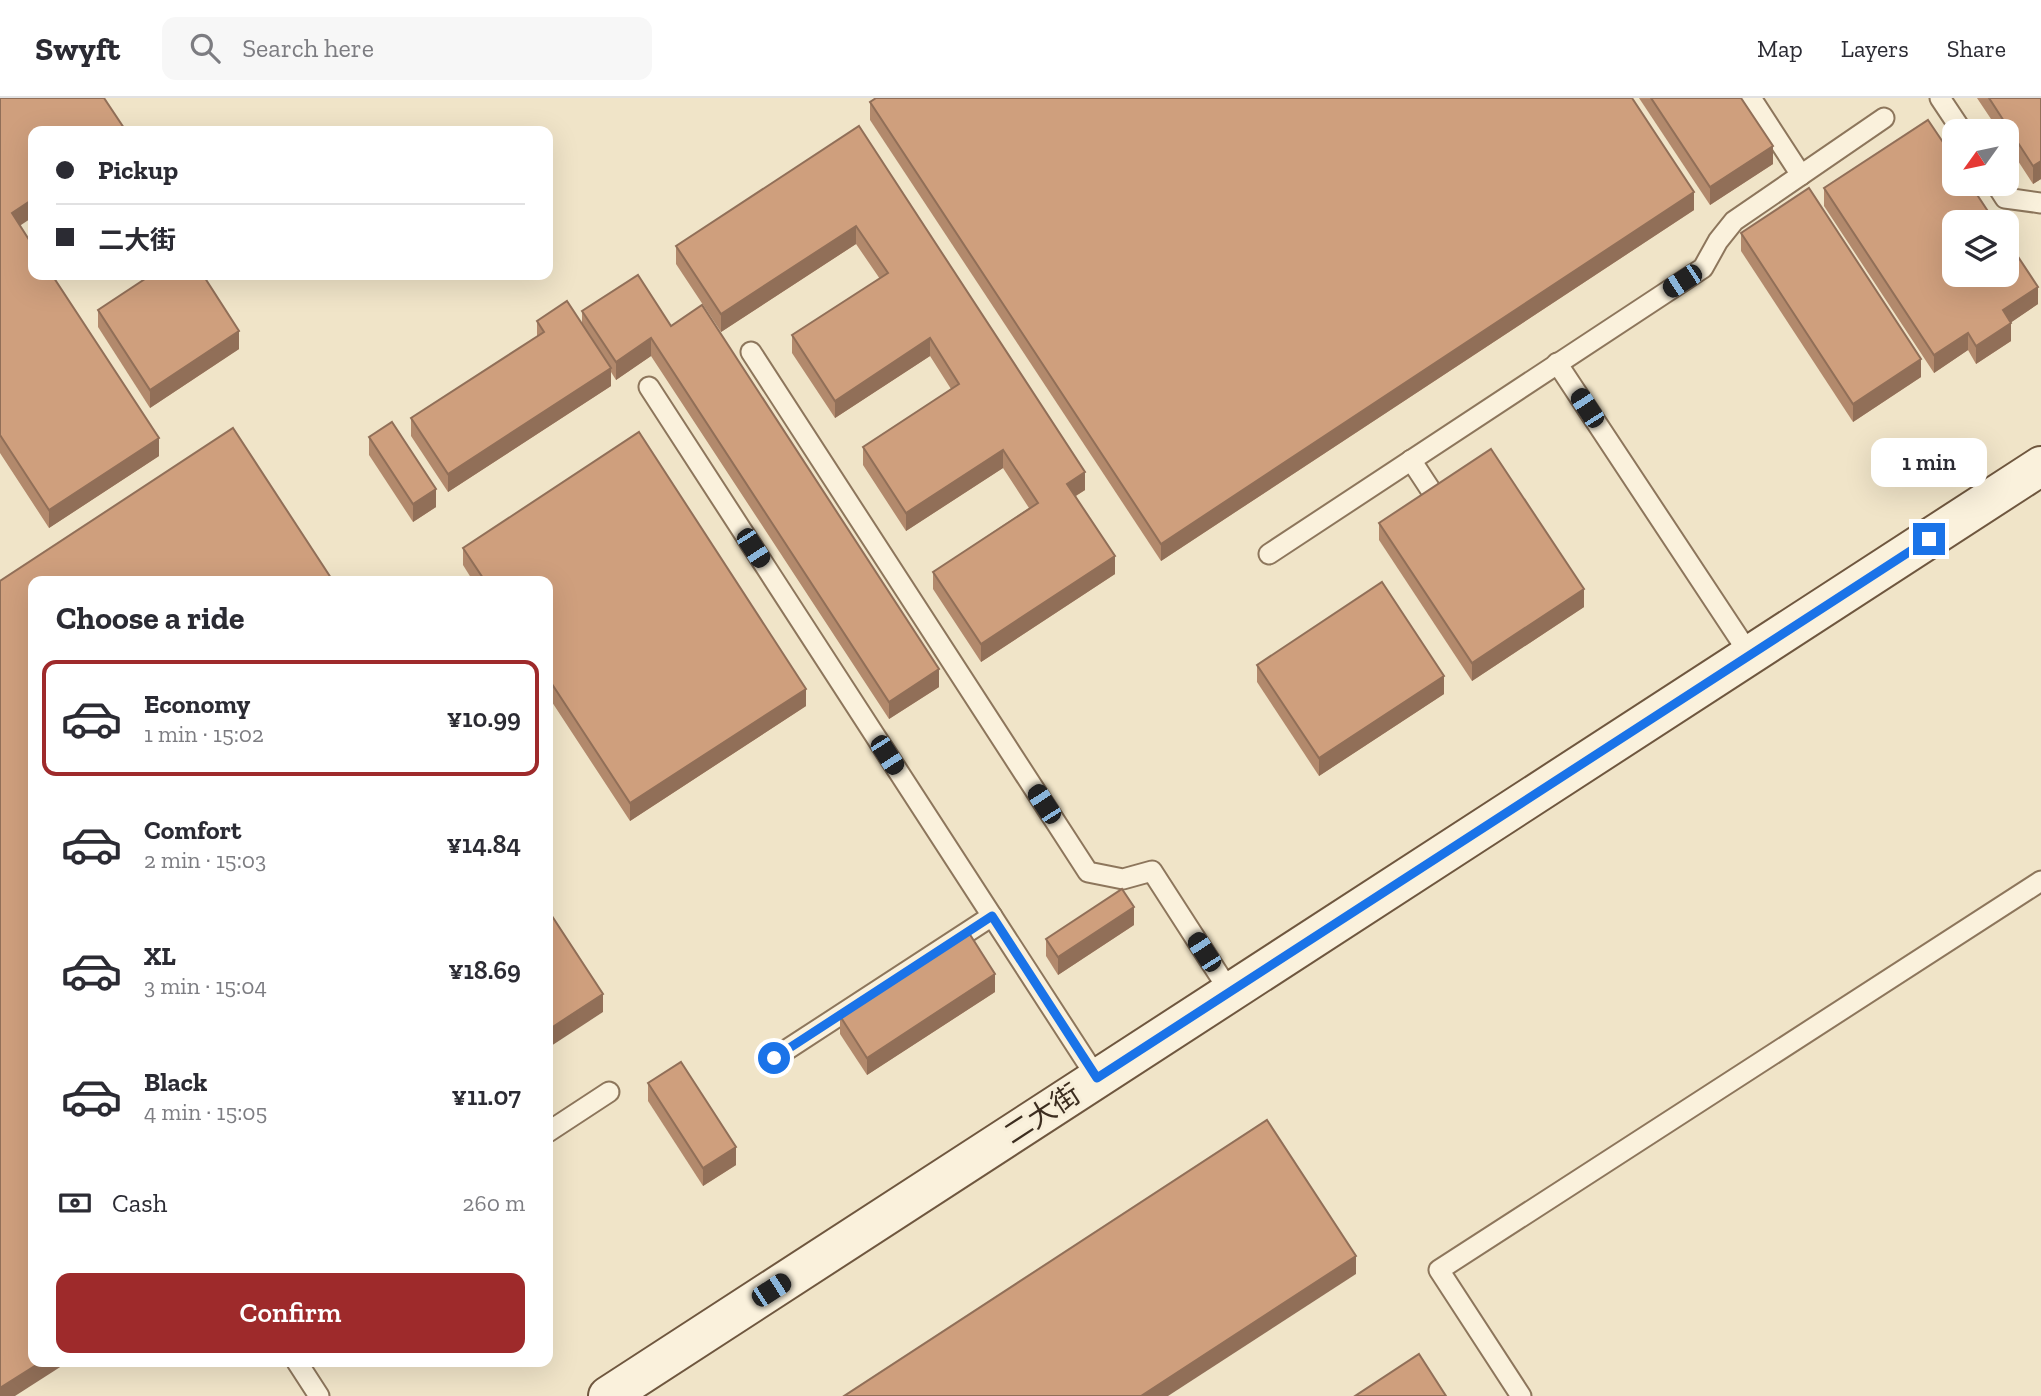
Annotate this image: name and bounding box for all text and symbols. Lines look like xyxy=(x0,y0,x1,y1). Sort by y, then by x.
search box xyxy=(162,17,652,80)
text: Swyft xyxy=(35,29,120,68)
icon: search xyxy=(186,29,224,67)
text: Search here xyxy=(242,32,374,64)
text: Map xyxy=(1757,34,1803,63)
text: Layers xyxy=(1841,34,1909,63)
text: Share xyxy=(1947,34,2006,63)
north arrow xyxy=(1942,119,2020,196)
map controls xyxy=(1942,119,2019,287)
text: Pickup xyxy=(98,154,178,186)
button: layers xyxy=(1942,210,2019,287)
text: 二大街 xyxy=(98,224,176,256)
car xyxy=(1659,261,1706,301)
car xyxy=(1567,385,1608,431)
callout: 1 min xyxy=(1871,438,1987,486)
text: 1 min xyxy=(1902,448,1956,476)
route end xyxy=(1913,523,1945,555)
car xyxy=(733,525,774,571)
text: Choose a ride xyxy=(56,599,244,637)
icon: car xyxy=(60,687,123,750)
text: Economy xyxy=(144,688,250,720)
text: ¥10.99 xyxy=(447,702,521,734)
text: 1 min · 15:02 xyxy=(144,720,264,748)
car xyxy=(867,732,908,778)
car xyxy=(1024,781,1065,827)
icon: car xyxy=(60,813,123,876)
text: Comfort xyxy=(144,814,241,846)
text: ¥14.84 xyxy=(446,828,521,860)
text: 2 min · 15:03 xyxy=(144,846,266,874)
car xyxy=(1184,929,1225,975)
icon: car xyxy=(60,939,123,1002)
text: XL xyxy=(144,940,176,972)
text: ¥18.69 xyxy=(448,954,521,986)
text: 3 min · 15:04 xyxy=(144,972,267,1000)
route start xyxy=(758,1042,790,1074)
icon: car xyxy=(60,1065,123,1128)
text: Black xyxy=(144,1066,207,1098)
street label: 二大街 xyxy=(998,1077,1086,1151)
text: ¥11.07 xyxy=(452,1080,521,1112)
text: 4 min · 15:05 xyxy=(144,1098,267,1126)
icon: cash xyxy=(56,1184,94,1222)
text: Cash xyxy=(112,1187,167,1219)
text: 260 m xyxy=(463,1189,525,1217)
car xyxy=(748,1270,795,1310)
button: Confirm xyxy=(56,1273,525,1353)

